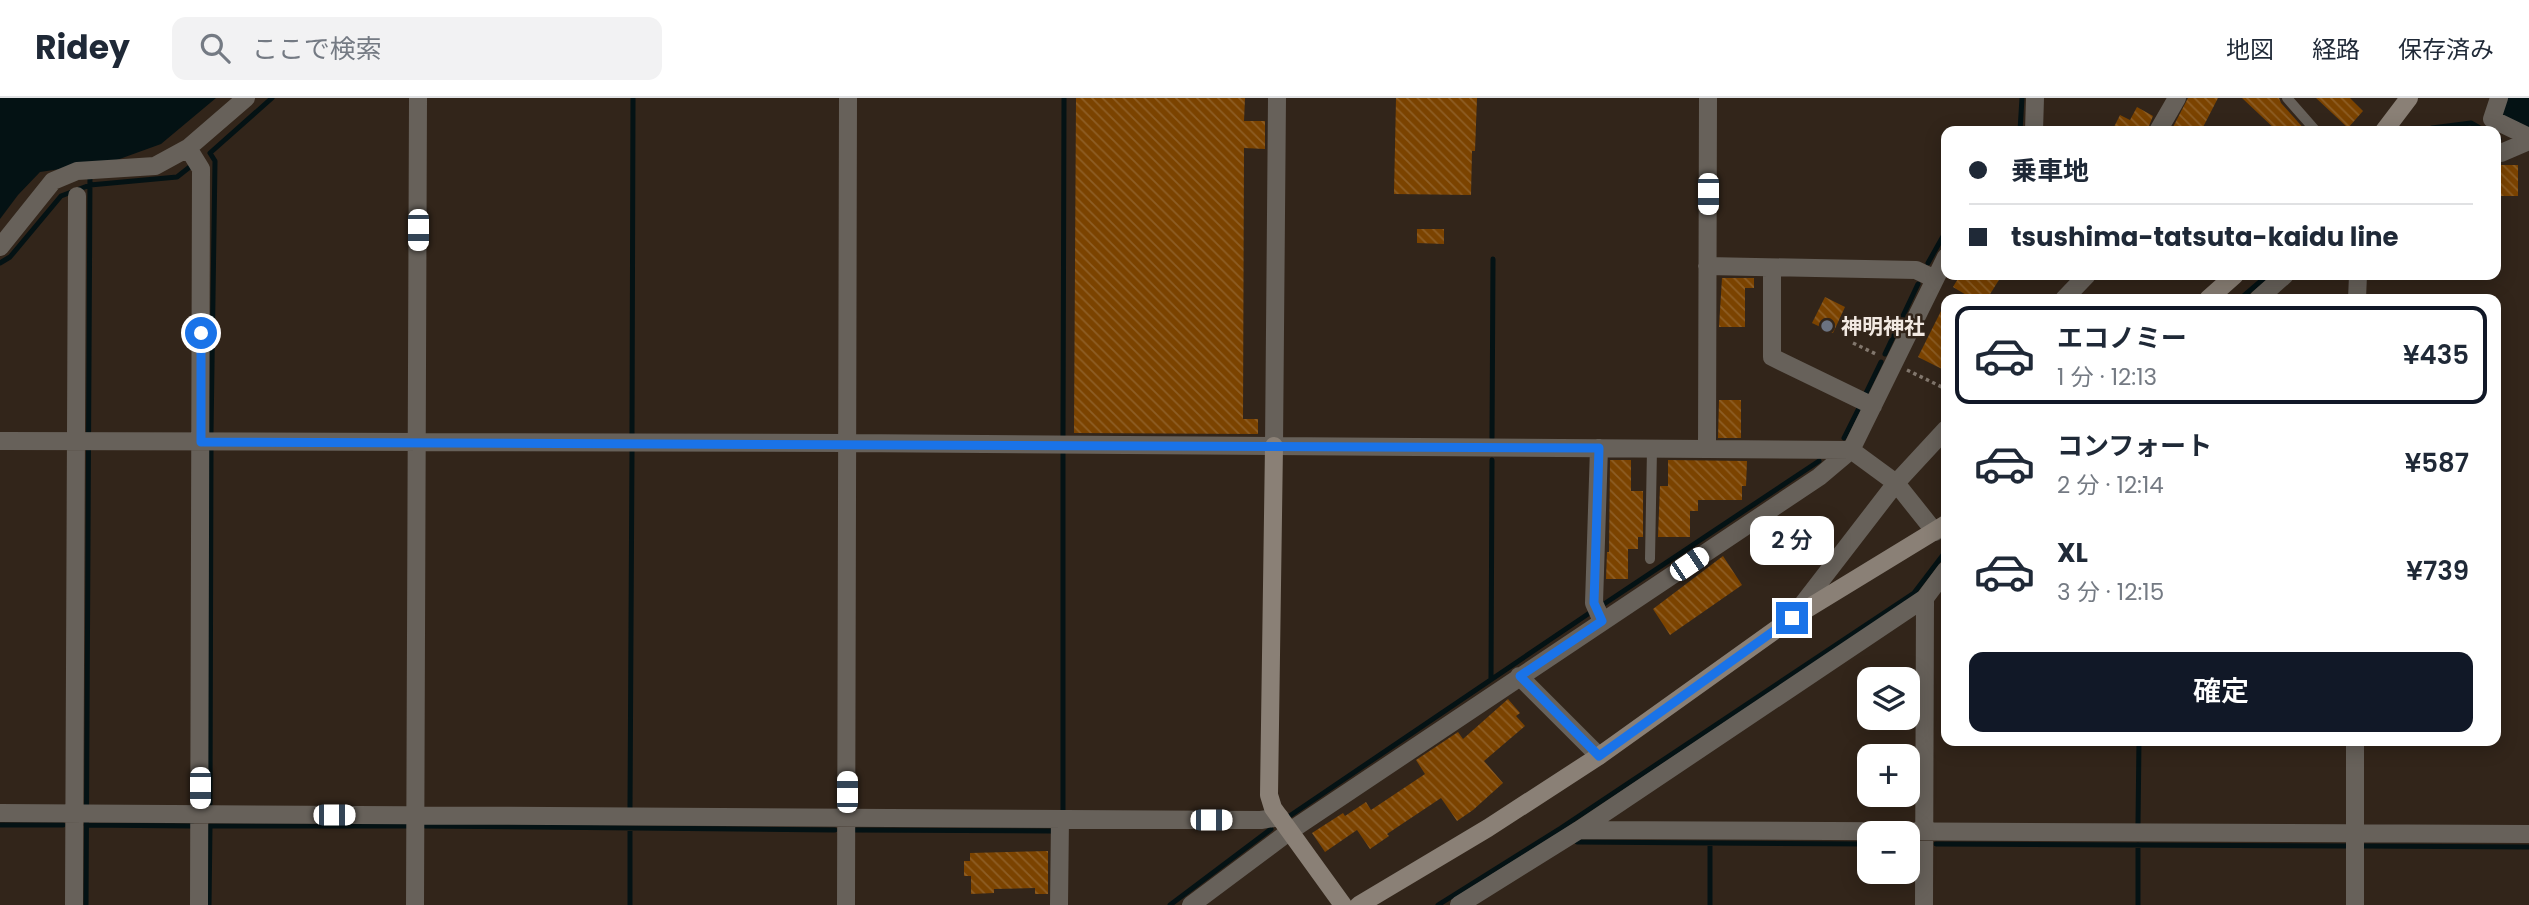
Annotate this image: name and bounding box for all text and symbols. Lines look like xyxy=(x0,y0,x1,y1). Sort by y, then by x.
search box xyxy=(172,17,662,80)
text: Ridey xyxy=(35,24,130,71)
icon: search xyxy=(196,29,234,67)
text: ここで検索 xyxy=(252,31,382,67)
text: 地図 xyxy=(2226,33,2274,66)
text: 経路 xyxy=(2312,33,2360,66)
text: 保存済み xyxy=(2398,33,2494,66)
text: 乗車地 xyxy=(2011,153,2089,189)
car xyxy=(1698,173,1719,215)
car xyxy=(408,209,429,251)
text: tsushima-tatsuta-kaidu line xyxy=(2011,219,2399,255)
place label: 神明神社 xyxy=(1841,312,1925,341)
route start xyxy=(185,317,217,349)
marker: 神明神社 xyxy=(1819,318,1835,334)
text: エコノミー xyxy=(2057,320,2187,356)
icon: car xyxy=(1973,324,2036,387)
text: ¥435 xyxy=(2403,337,2469,373)
text: 1 分 · 12:13 xyxy=(2057,361,2157,393)
text: コンフォート xyxy=(2057,428,2212,464)
icon: car xyxy=(1973,432,2036,495)
text: ¥587 xyxy=(2405,445,2469,481)
text: 2 分 · 12:14 xyxy=(2057,469,2164,501)
callout: 2 分 xyxy=(1750,517,1834,566)
text: 2 分 xyxy=(1771,524,1813,556)
text: XL xyxy=(2057,535,2088,571)
icon: car xyxy=(1973,540,2036,603)
car xyxy=(1666,544,1713,584)
text: ¥739 xyxy=(2406,553,2469,589)
text: 3 分 · 12:15 xyxy=(2057,576,2164,608)
route end xyxy=(1776,602,1808,634)
button: 確定 xyxy=(1969,652,2473,732)
map controls xyxy=(1857,667,1920,884)
button: layers xyxy=(1857,667,1920,730)
button: + xyxy=(1857,744,1920,807)
car xyxy=(190,767,211,809)
car xyxy=(837,771,858,813)
car xyxy=(314,805,356,826)
car xyxy=(1191,810,1233,831)
button: − xyxy=(1857,821,1920,884)

